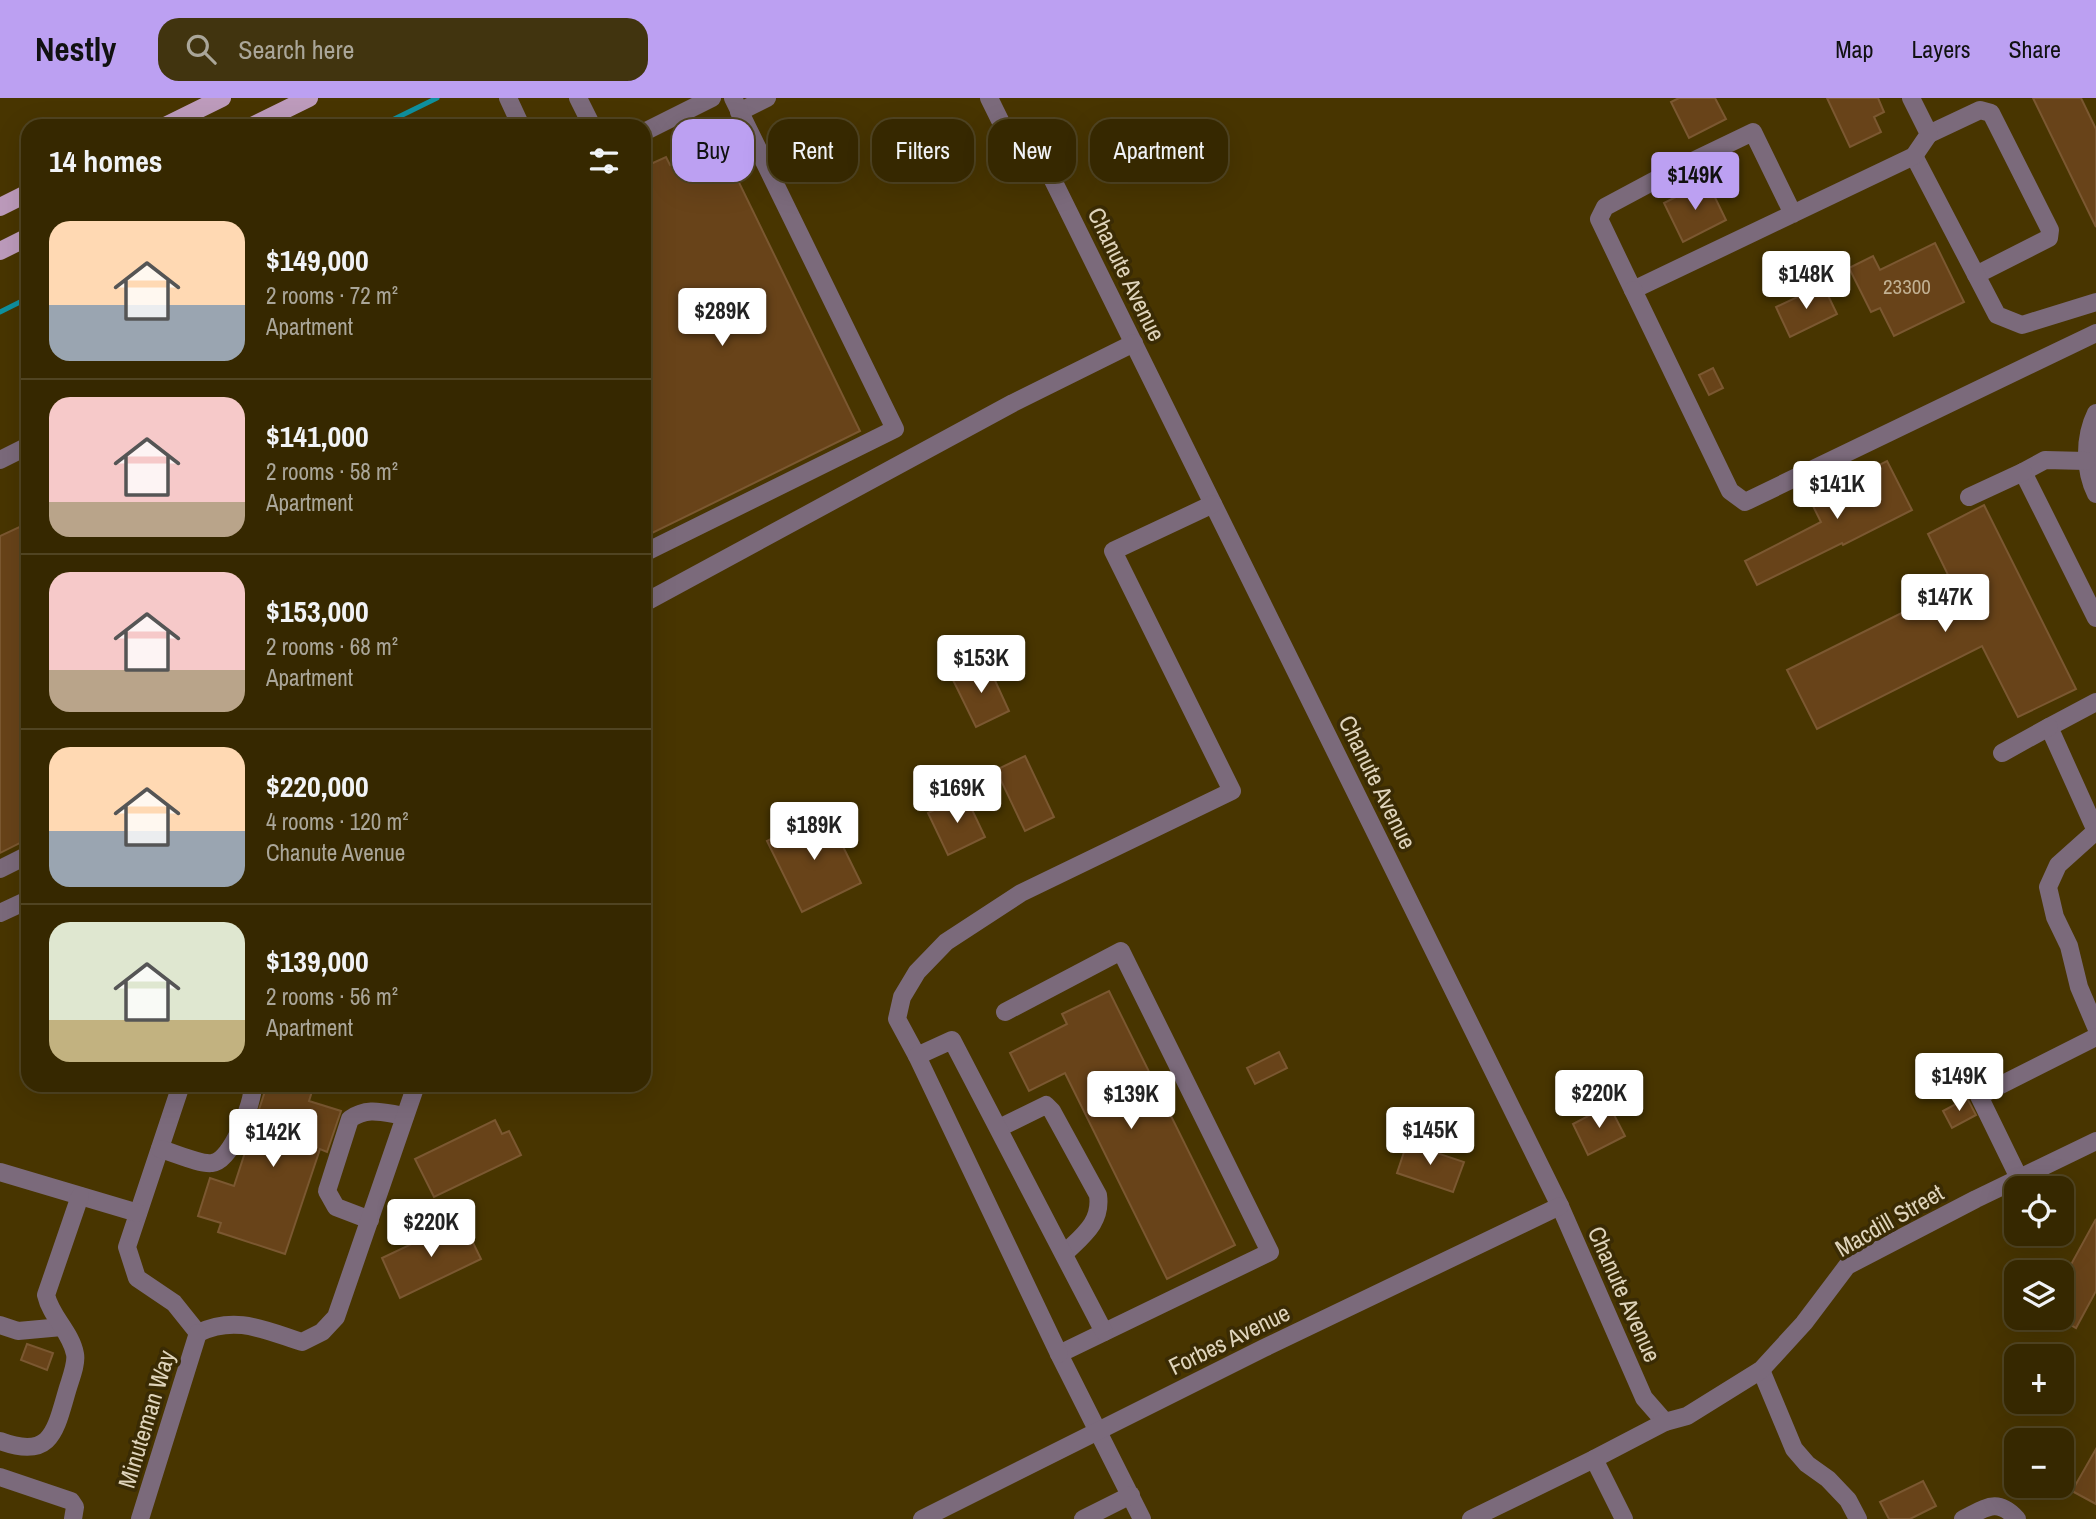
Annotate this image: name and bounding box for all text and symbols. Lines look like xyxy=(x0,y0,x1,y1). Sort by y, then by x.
search box xyxy=(158,18,648,81)
text: Nestly xyxy=(35,27,116,71)
icon: search xyxy=(182,30,220,68)
text: Search here xyxy=(238,32,354,67)
text: Map xyxy=(1835,33,1873,65)
text: Layers xyxy=(1911,33,1970,65)
text: Share xyxy=(2008,33,2061,65)
chip: Buy xyxy=(672,119,754,182)
chip: Rent xyxy=(768,119,858,182)
chip: Filters xyxy=(872,119,974,182)
chip: New xyxy=(988,119,1076,182)
chip: Apartment xyxy=(1090,119,1228,182)
text: 14 homes xyxy=(49,141,163,181)
icon: filters xyxy=(585,142,623,180)
pin: $149K xyxy=(1646,152,1744,212)
text: $149K xyxy=(1667,159,1723,190)
street label: Chanute Avenue xyxy=(1081,202,1173,346)
text: $149,000 xyxy=(266,240,369,280)
icon: home xyxy=(105,249,189,333)
pin: $148K xyxy=(1757,252,1855,311)
text: $148K xyxy=(1778,258,1834,289)
house number: 23300 xyxy=(1883,272,1931,301)
text: 2 rooms · 72 m² xyxy=(266,280,398,311)
pin: $289K xyxy=(673,288,771,348)
text: $289K xyxy=(694,295,750,326)
text: Apartment xyxy=(266,311,353,342)
text: $141,000 xyxy=(266,416,369,456)
icon: home xyxy=(105,425,189,509)
text: 2 rooms · 58 m² xyxy=(266,456,398,487)
pin: $141K xyxy=(1788,462,1886,521)
text: $141K xyxy=(1809,468,1865,499)
text: Apartment xyxy=(266,487,353,518)
pin: $147K xyxy=(1896,574,1994,634)
text: $147K xyxy=(1917,581,1973,612)
text: $153,000 xyxy=(266,591,369,631)
icon: home xyxy=(105,600,189,684)
text: 2 rooms · 68 m² xyxy=(266,631,398,662)
pin: $153K xyxy=(932,636,1030,695)
text: $153K xyxy=(953,642,1009,673)
text: Apartment xyxy=(266,662,353,693)
street label: Chanute Avenue xyxy=(1332,710,1424,854)
text: $220,000 xyxy=(266,766,369,806)
pin: $169K xyxy=(908,766,1006,825)
text: $169K xyxy=(929,772,985,803)
icon: home xyxy=(105,775,189,859)
pin: $189K xyxy=(765,802,863,862)
text: 4 rooms · 120 m² xyxy=(266,806,409,837)
text: $189K xyxy=(786,809,842,840)
text: Chanute Avenue xyxy=(266,837,405,868)
text: $139,000 xyxy=(266,941,369,981)
icon: home xyxy=(105,950,189,1034)
text: 2 rooms · 56 m² xyxy=(266,981,398,1012)
text: Apartment xyxy=(266,1012,353,1043)
pin: $149K xyxy=(1910,1054,2008,1113)
text: $149K xyxy=(1931,1060,1987,1091)
pin: $220K xyxy=(1550,1070,1648,1130)
pin: $139K xyxy=(1082,1072,1180,1131)
text: $220K xyxy=(1571,1077,1627,1108)
text: $139K xyxy=(1103,1078,1159,1109)
pin: $145K xyxy=(1381,1108,1479,1167)
pin: $142K xyxy=(224,1110,322,1169)
text: $145K xyxy=(1402,1114,1458,1145)
text: $142K xyxy=(245,1116,301,1147)
street label: Macdill Street xyxy=(1829,1176,1950,1264)
map controls xyxy=(2004,1176,2074,1498)
button: locate xyxy=(2004,1176,2074,1246)
pin: $220K xyxy=(382,1200,480,1259)
text: $220K xyxy=(403,1206,459,1237)
street label: Chanute Avenue xyxy=(1581,1221,1669,1367)
button: layers xyxy=(2004,1260,2074,1330)
street label: Forbes Avenue xyxy=(1163,1296,1295,1382)
button: + xyxy=(2004,1344,2074,1414)
street label: Minuteman Way xyxy=(110,1346,182,1492)
button: − xyxy=(2004,1428,2074,1498)

